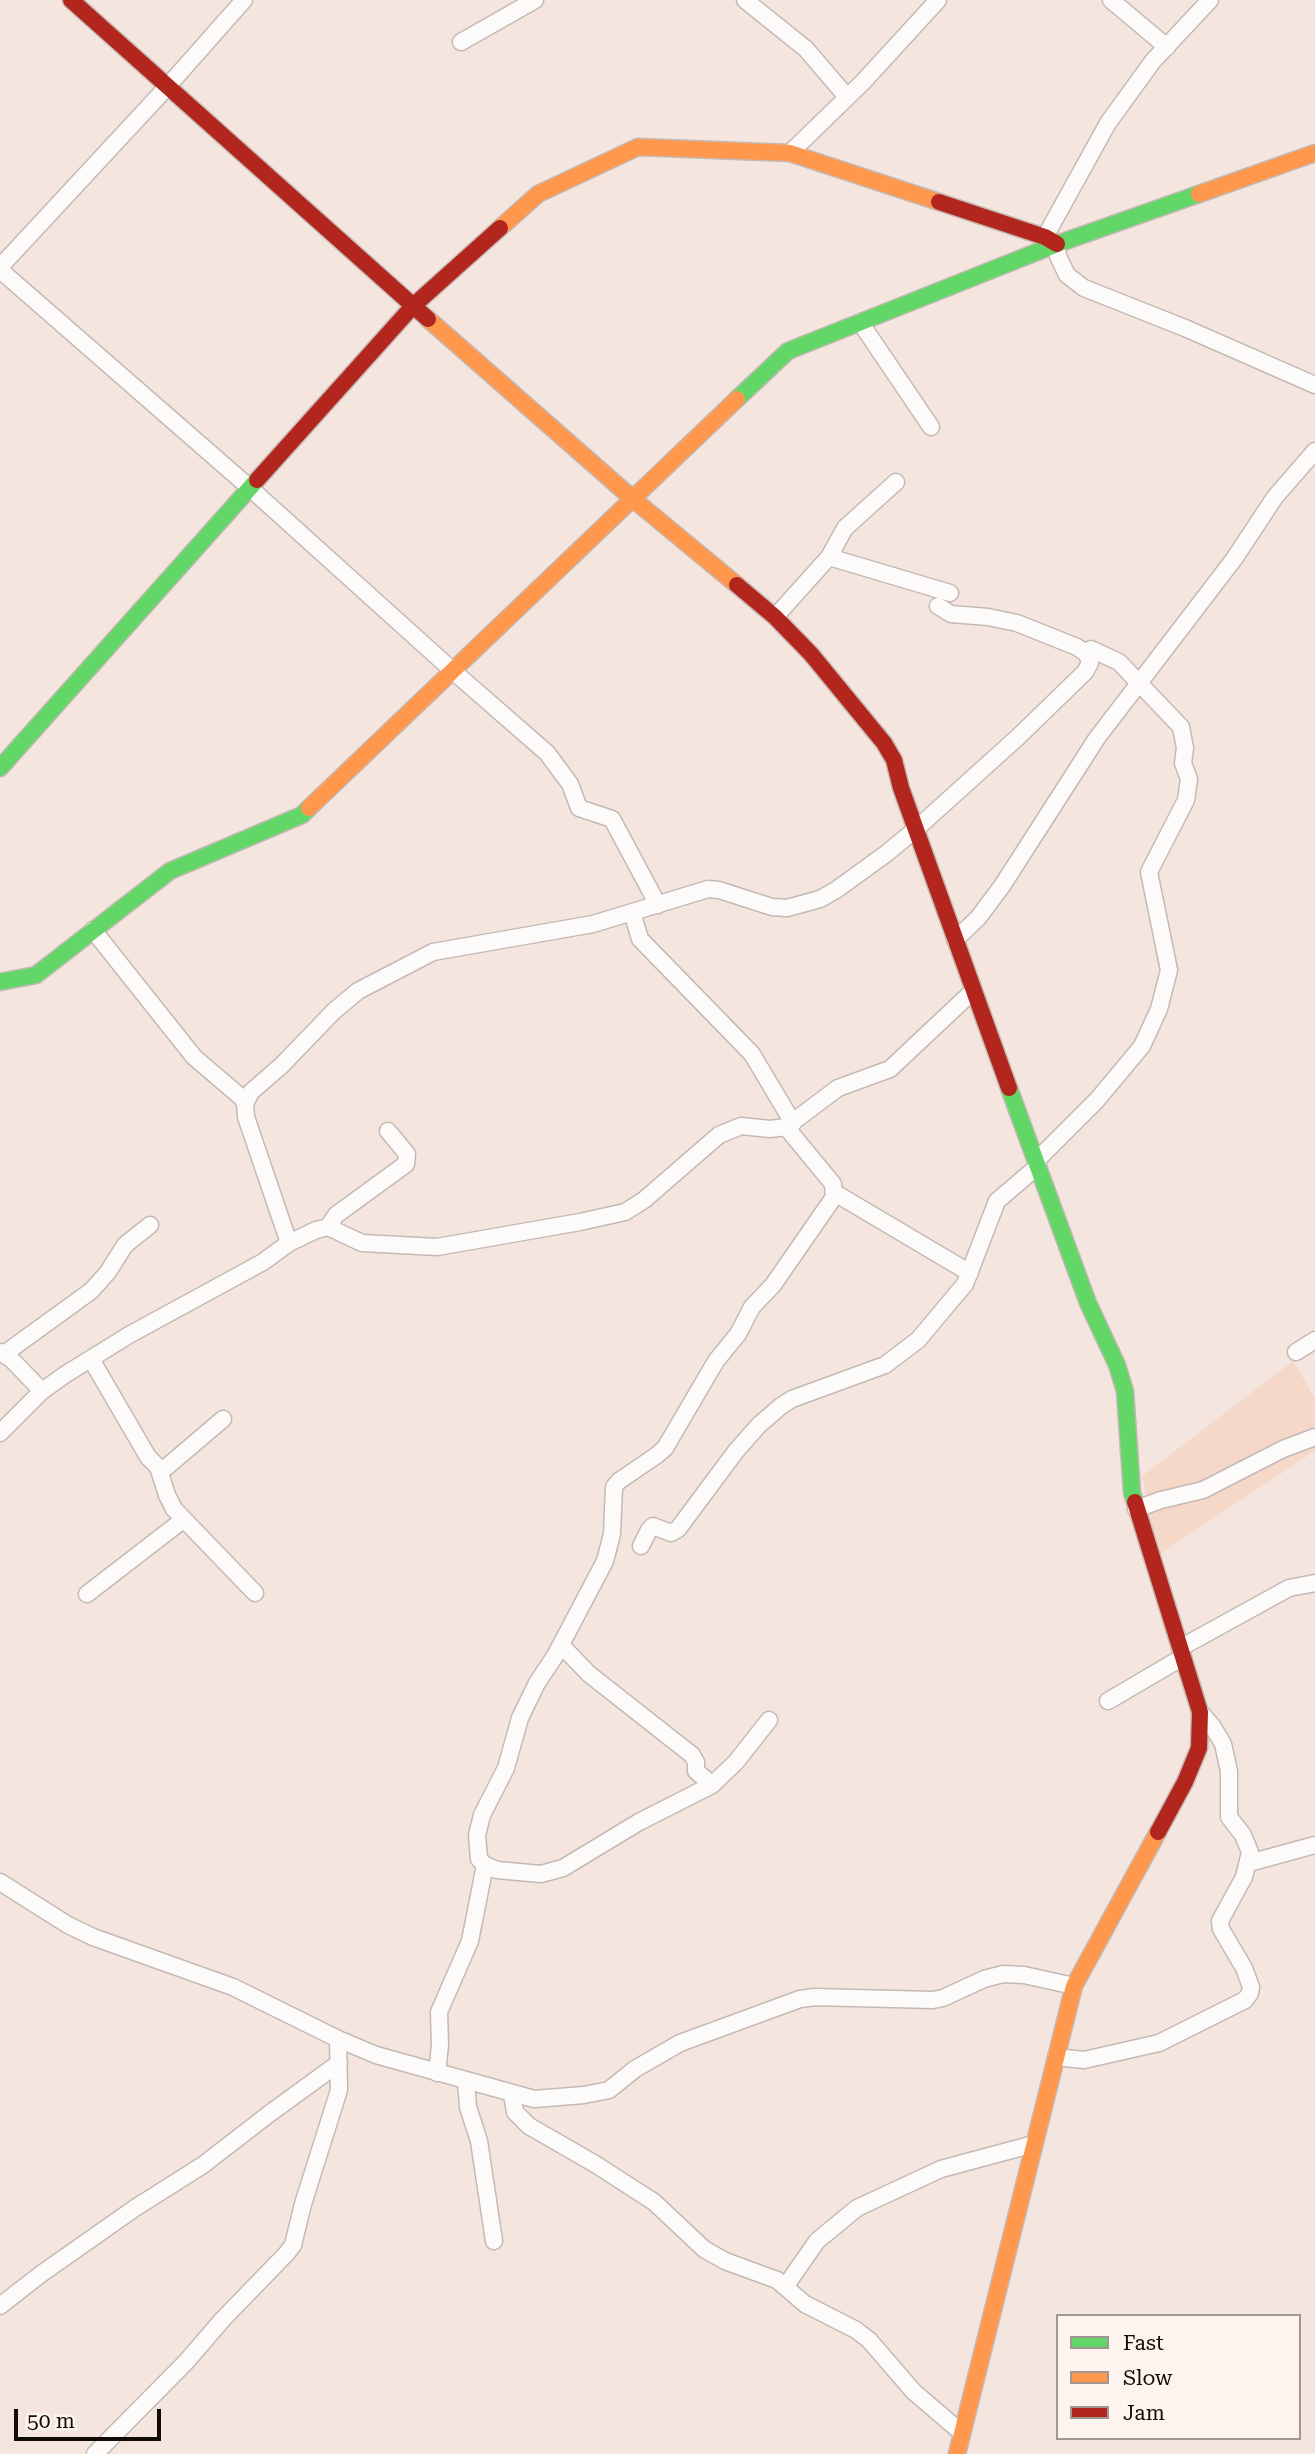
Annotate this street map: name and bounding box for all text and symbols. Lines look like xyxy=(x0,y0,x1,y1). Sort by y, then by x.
legend xyxy=(1056,2314,1301,2440)
text: Fast xyxy=(1123,2331,1164,2355)
text: Slow xyxy=(1123,2366,1172,2390)
scale bar xyxy=(18,2394,164,2438)
text: Jam xyxy=(1123,2401,1165,2425)
text: 50 m xyxy=(27,2409,75,2433)

